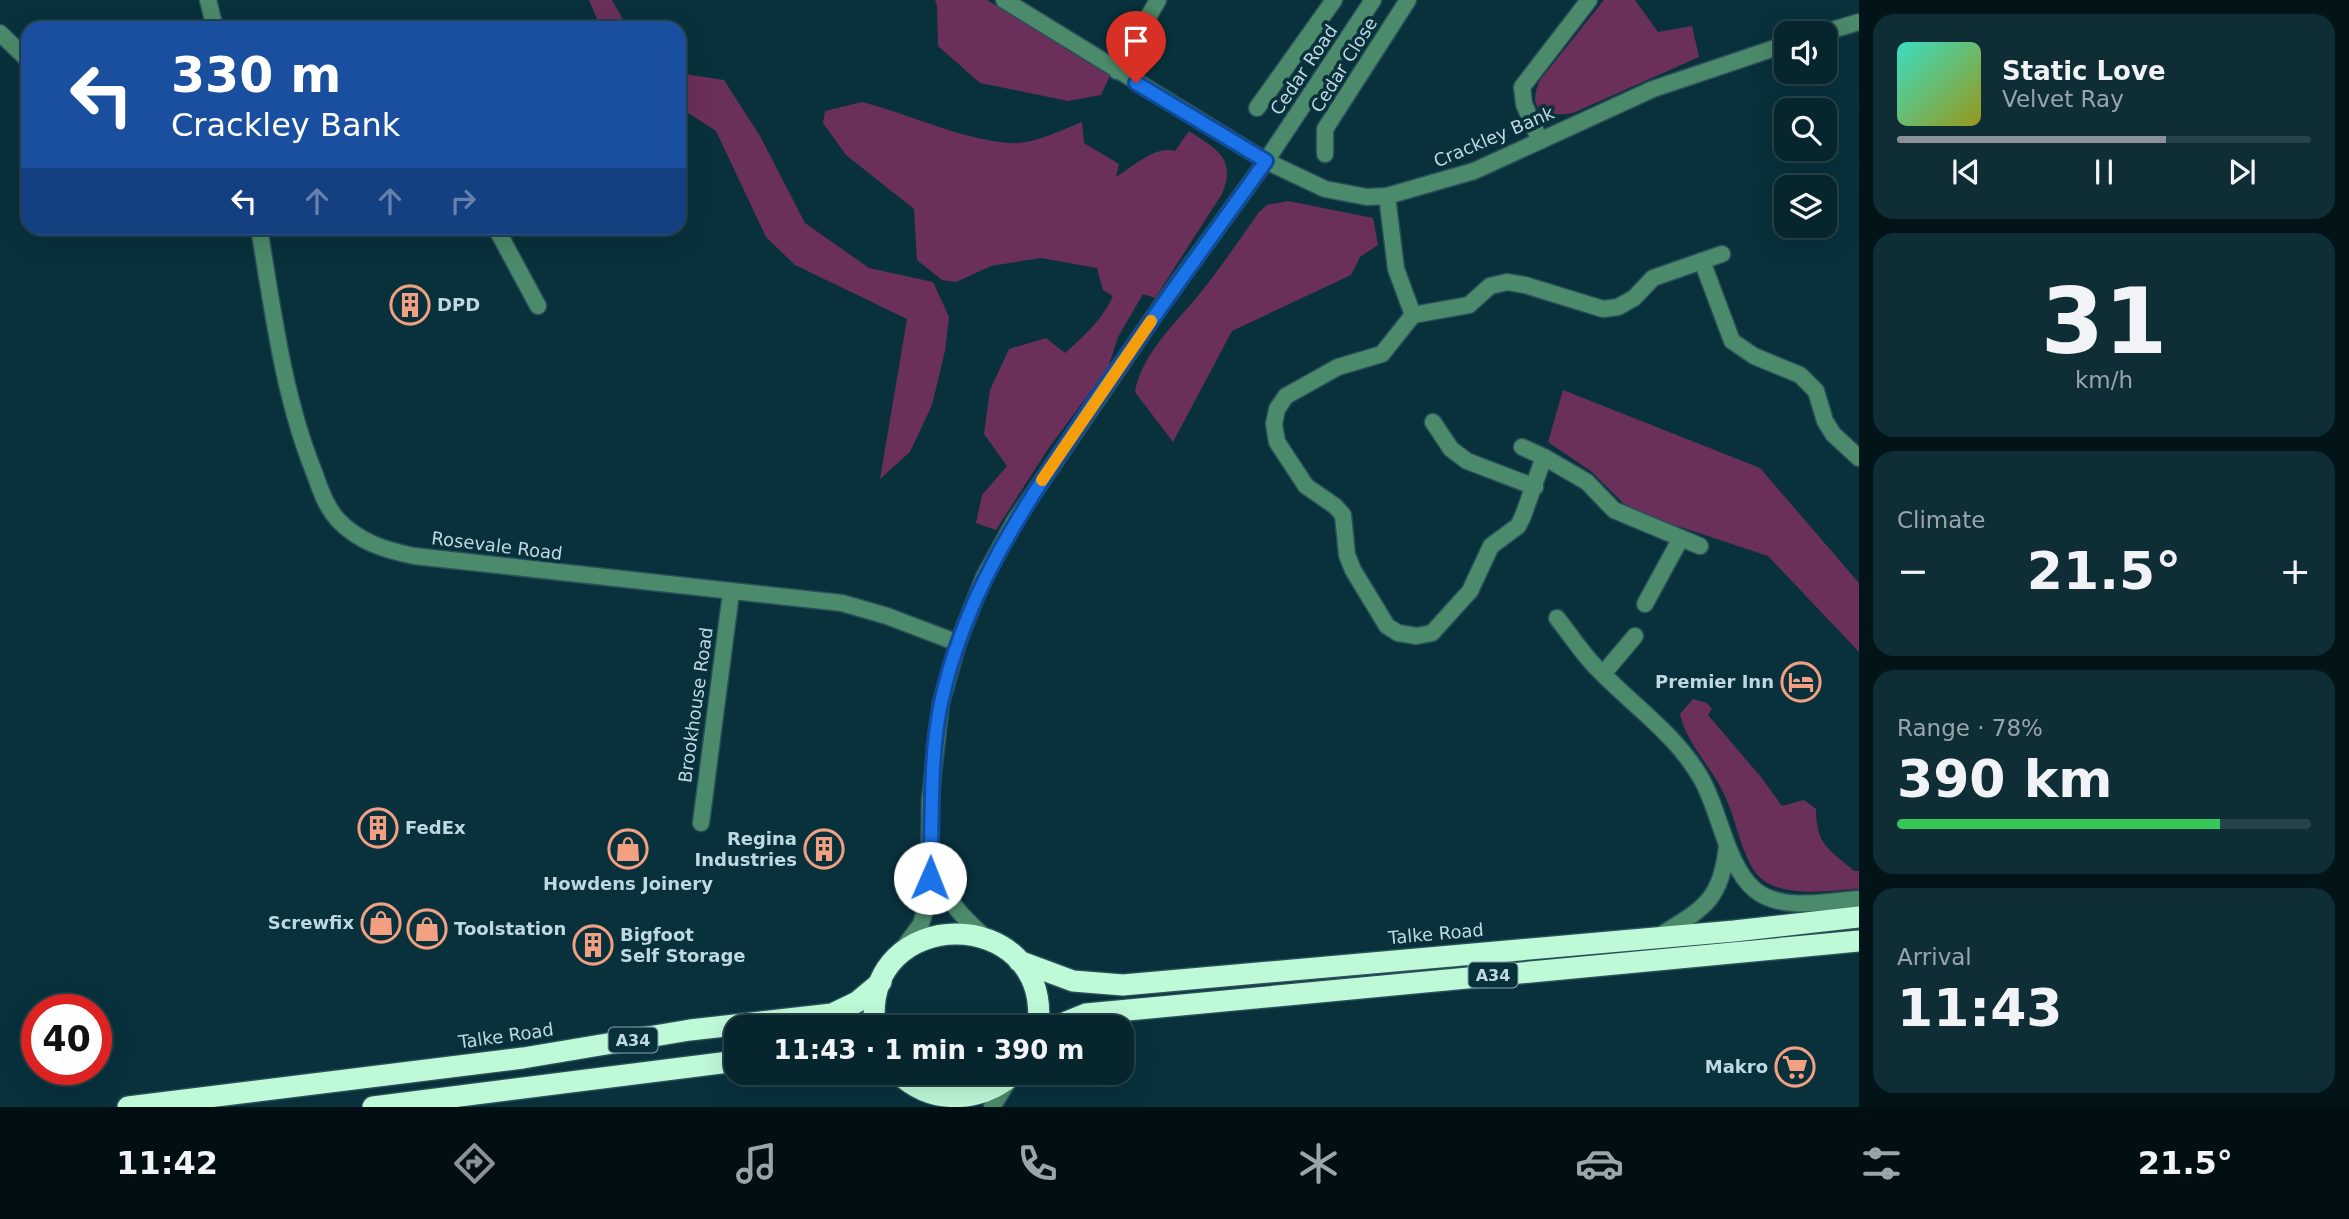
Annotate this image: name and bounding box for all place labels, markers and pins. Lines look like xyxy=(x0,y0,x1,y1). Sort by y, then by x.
pin xyxy=(1106,11,1166,83)
building icon: DPD xyxy=(389,284,431,326)
place label: DPD xyxy=(437,294,480,315)
hotel icon: Premier Inn xyxy=(1780,661,1822,703)
place label: Premier Inn xyxy=(1655,671,1774,692)
building icon: FedEx xyxy=(357,807,399,849)
place label: FedEx xyxy=(405,817,466,838)
shop icon: Howdens Joinery xyxy=(607,828,649,870)
place label: Regina Industries xyxy=(695,828,797,870)
building icon: Regina Industries xyxy=(803,828,845,870)
place label: Howdens Joinery xyxy=(543,873,713,894)
shop icon: Screwfix xyxy=(360,902,402,944)
shop icon: Toolstation xyxy=(406,908,448,950)
place label: Screwfix xyxy=(268,912,354,933)
place label: Toolstation xyxy=(454,918,566,939)
building icon: Bigfoot Self Storage xyxy=(572,924,614,966)
place label: Bigfoot Self Storage xyxy=(620,924,746,966)
supermarket icon: Makro xyxy=(1774,1046,1816,1088)
place label: Makro xyxy=(1705,1056,1768,1077)

